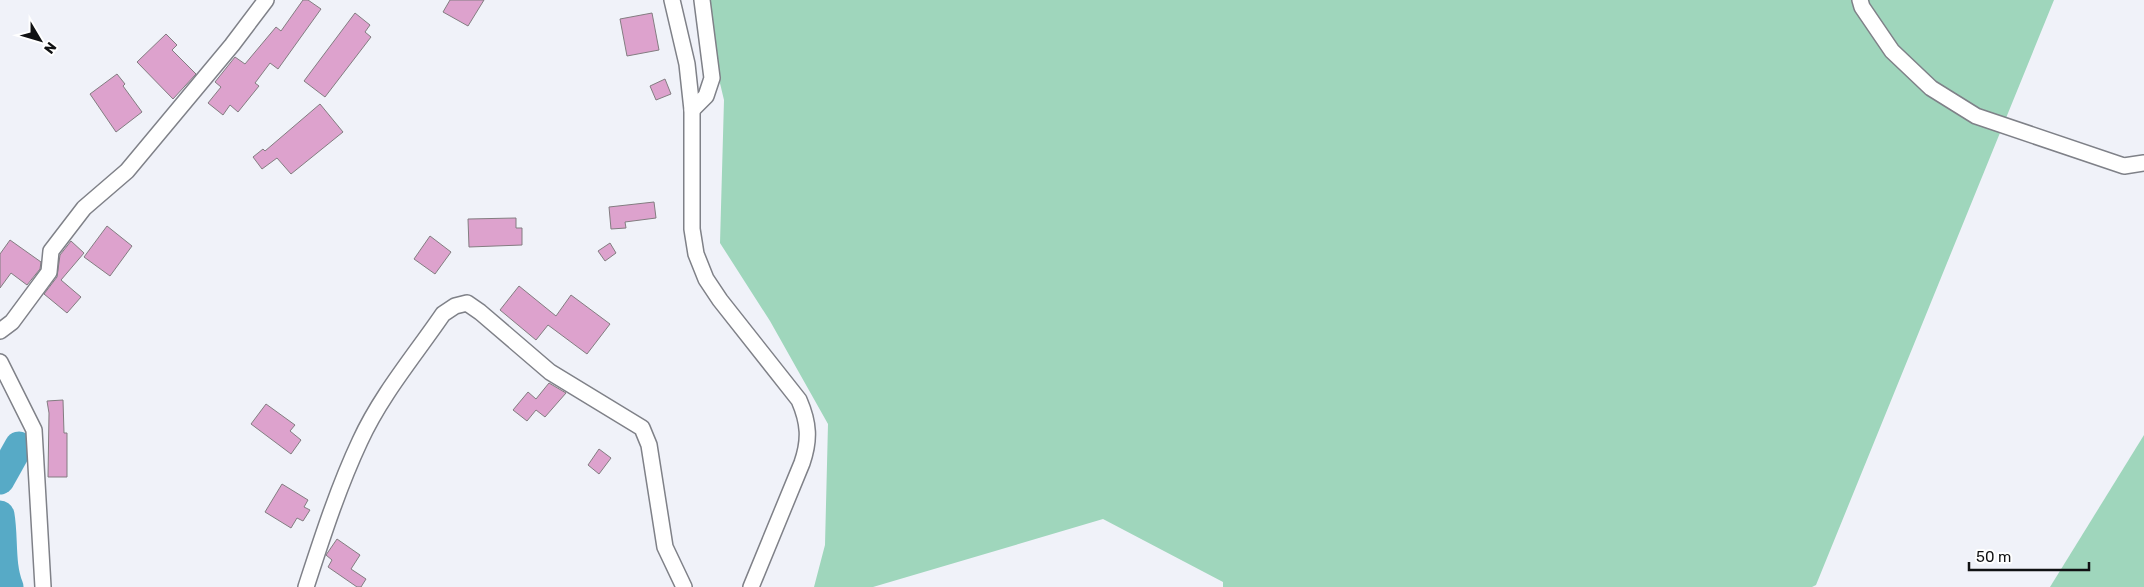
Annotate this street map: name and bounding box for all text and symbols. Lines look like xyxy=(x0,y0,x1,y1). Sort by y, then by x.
north arrow xyxy=(15,15,65,65)
text: N xyxy=(40,38,60,57)
scale bar xyxy=(1969,540,2089,572)
text: 50 m xyxy=(1976,548,2011,566)

